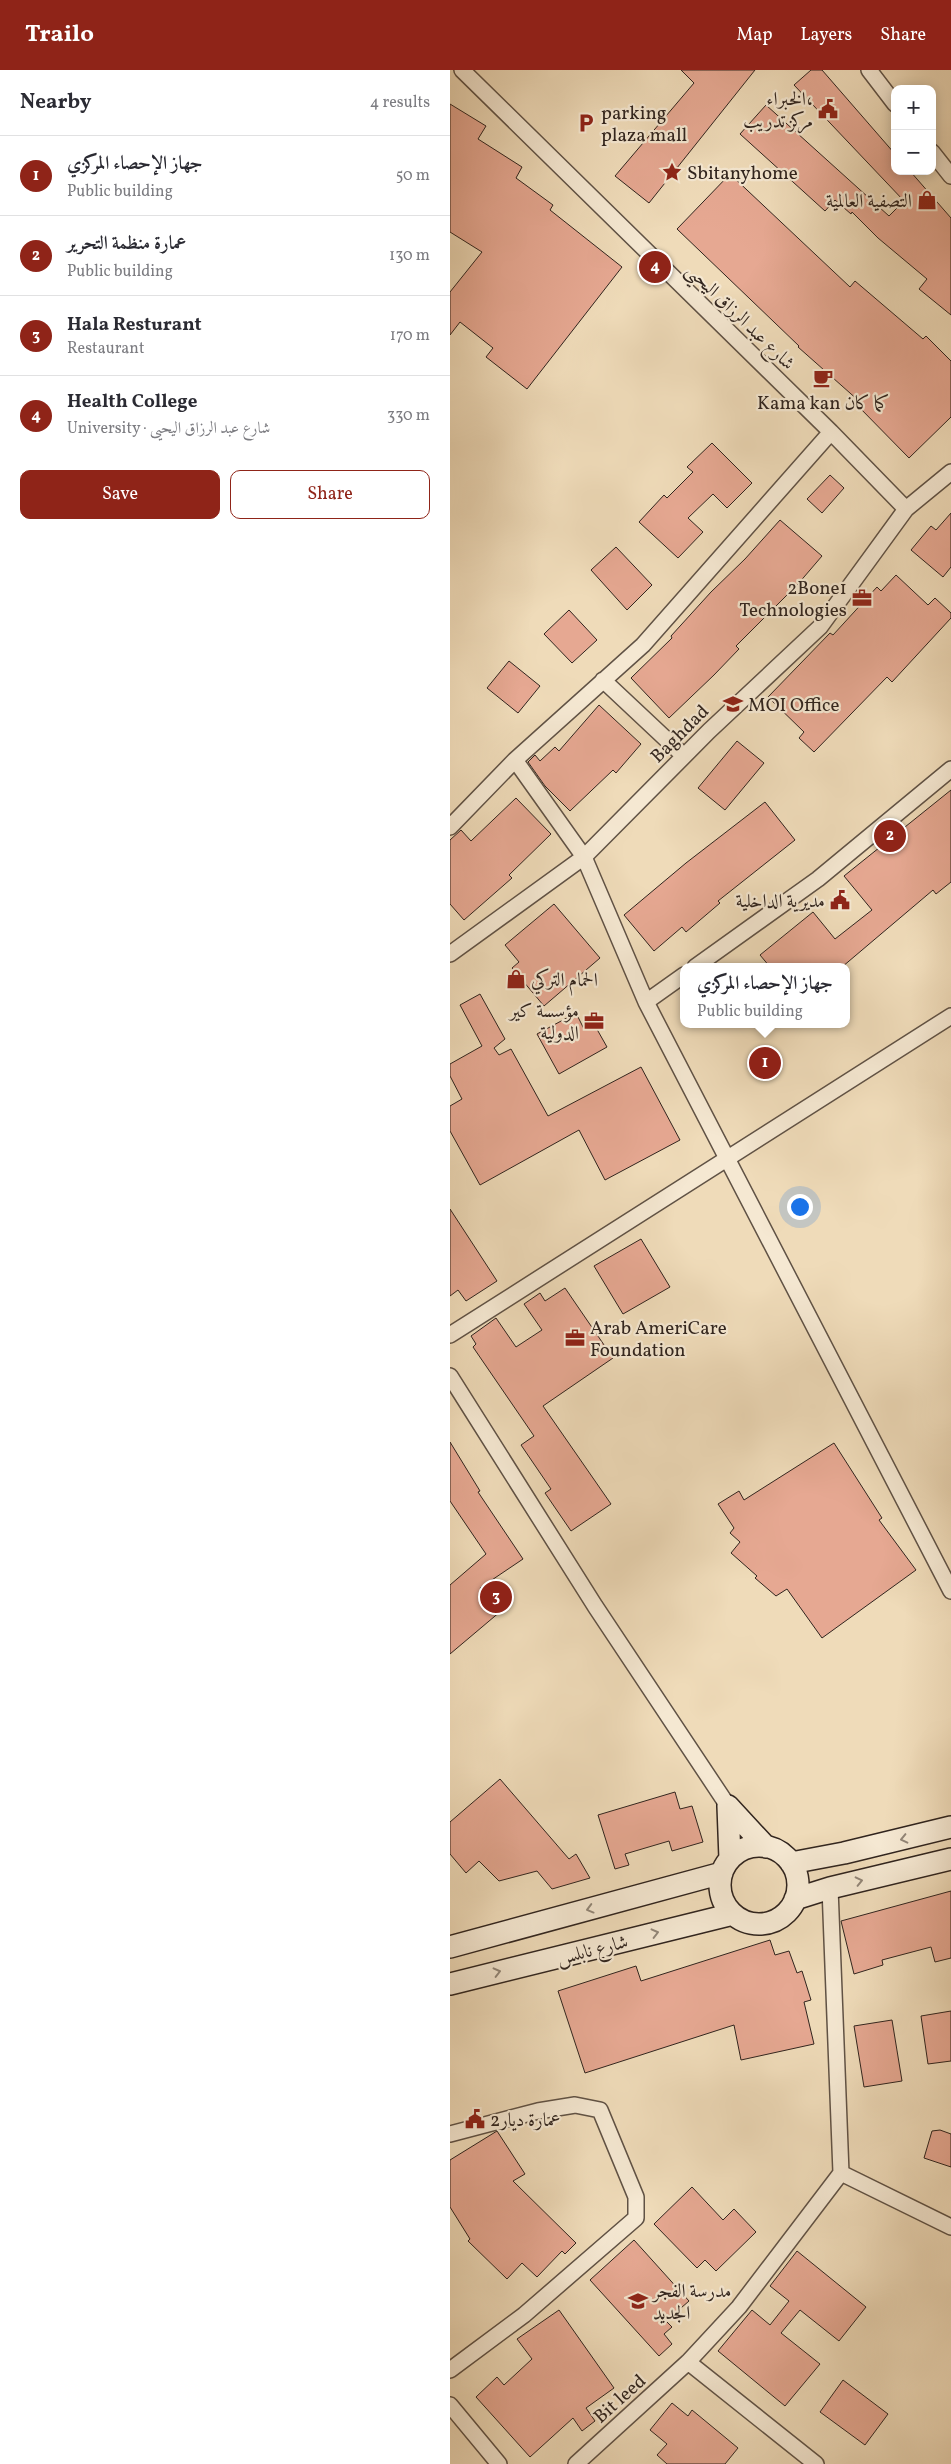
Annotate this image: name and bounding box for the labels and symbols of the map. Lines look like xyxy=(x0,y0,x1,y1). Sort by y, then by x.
place label: الخبراء، مركز تدريب xyxy=(743,87,813,135)
public building icon: الخبراء، مركز تدريب xyxy=(817,98,839,120)
place label: parking plaza mall xyxy=(601,101,688,149)
parking icon: parking plaza mall xyxy=(575,112,597,134)
place icon: Sbitanyhome xyxy=(661,161,683,183)
place label: Sbitanyhome xyxy=(687,161,798,187)
place label: التصفية العالمية xyxy=(826,189,912,215)
shop icon: التصفية العالمية xyxy=(916,189,938,211)
pin: 4 xyxy=(639,248,671,286)
street label: شارع عبد الرزاق اليحيى xyxy=(678,258,800,378)
cafe icon: Kama kan كما كان xyxy=(812,367,834,389)
place label: Kama kan كما كان xyxy=(757,391,889,417)
place label: 2Bone1 Technologies xyxy=(739,576,847,624)
office icon: 2Bone1 Technologies xyxy=(851,587,873,609)
school or university icon: MOI Office xyxy=(722,693,744,715)
place label: MOI Office xyxy=(748,693,840,719)
street label: Baghdad xyxy=(645,699,715,769)
pin: 2 xyxy=(874,817,906,855)
place label: مديرية الداخلية xyxy=(735,889,825,915)
public building icon: مديرية الداخلية xyxy=(829,889,851,911)
shop icon: الحمام التركي xyxy=(505,968,527,990)
place label: الحمام التركي xyxy=(531,968,598,996)
place label: مؤسسة كير الدولية xyxy=(508,999,579,1047)
office icon: مؤسسة كير الدولية xyxy=(583,1010,605,1032)
pin: 1 xyxy=(749,1044,781,1082)
your location xyxy=(787,1194,813,1220)
place label: Arab AmeriCare Foundation xyxy=(590,1316,727,1364)
office icon: Arab AmeriCare Foundation xyxy=(564,1327,586,1349)
pin: 3 xyxy=(480,1578,512,1616)
one-way arrow xyxy=(899,1833,908,1844)
one-way arrow xyxy=(854,1876,863,1887)
one-way arrow xyxy=(587,1904,595,1914)
one-way arrow xyxy=(650,1928,659,1939)
street label: شارع نابلس xyxy=(554,1930,631,1973)
one-way arrow xyxy=(493,1968,501,1978)
public building icon: عمارة ديار2 xyxy=(464,2108,486,2130)
place label: عمارة ديار2 xyxy=(490,2108,560,2134)
place label: مدرسة الفجر الجديد xyxy=(651,2279,731,2327)
school or university icon: مدرسة الفجر الجديد xyxy=(627,2290,649,2312)
street label: Bit leed xyxy=(588,2369,652,2430)

